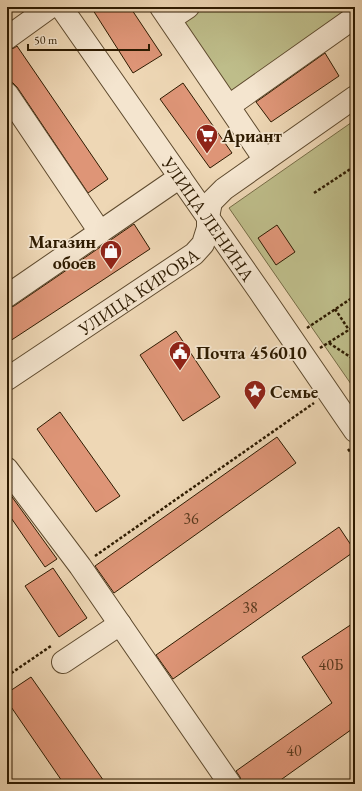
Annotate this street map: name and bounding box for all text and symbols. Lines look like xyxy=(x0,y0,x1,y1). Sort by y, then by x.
scale bar xyxy=(28,26,149,52)
text: 50 m xyxy=(34,32,58,48)
supermarket icon: Ариант xyxy=(194,122,220,155)
place label: Ариант xyxy=(221,124,282,147)
street label: УЛИЦА ЛЕНИНА xyxy=(157,151,260,286)
place label: Магазин обоев xyxy=(28,230,97,274)
shop icon: Магазин обоев xyxy=(98,238,124,271)
street label: УЛИЦА КИРОВА xyxy=(73,242,204,340)
public building icon: Почта 456010 xyxy=(167,339,193,372)
place label: Почта 456010 xyxy=(196,341,307,364)
place icon: Семье xyxy=(242,378,268,411)
place label: Семье xyxy=(270,380,319,403)
house number: 36 xyxy=(183,508,199,529)
house number: 38 xyxy=(242,597,258,618)
house number: 40Б xyxy=(319,654,343,675)
house number: 40 xyxy=(286,740,302,761)

